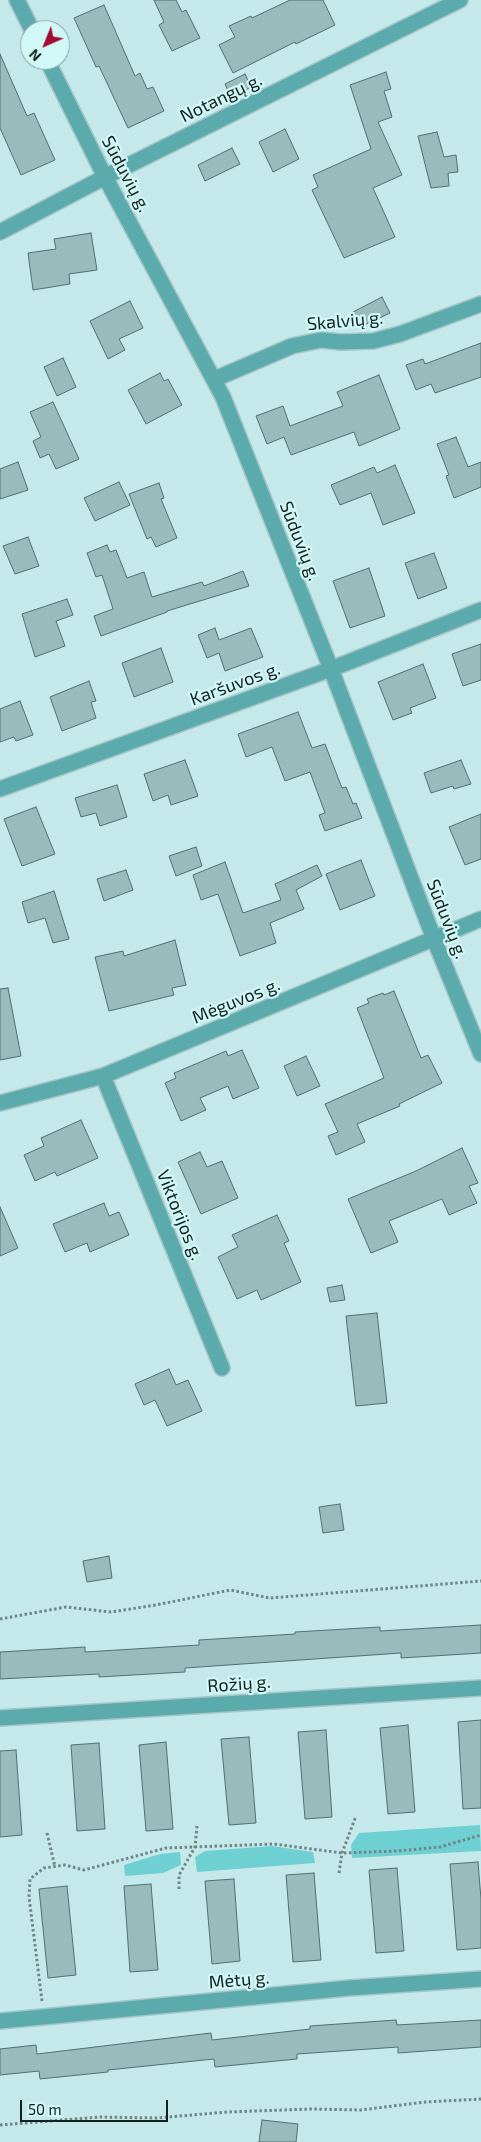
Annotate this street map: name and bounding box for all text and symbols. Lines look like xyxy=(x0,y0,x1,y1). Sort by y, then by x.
north arrow xyxy=(20,20,70,70)
text: N xyxy=(25,46,44,65)
street label: Notangų g. xyxy=(176,69,266,127)
street label: Sūduvių g. xyxy=(97,132,155,216)
street label: Skalvių g. xyxy=(306,307,384,335)
street label: Sūduvių g. xyxy=(275,498,325,584)
street label: Karšuvos g. xyxy=(187,658,283,710)
street label: Sūduvių g. xyxy=(422,876,472,962)
street label: Mėguvos g. xyxy=(189,974,283,1028)
street label: Viktorijos g. xyxy=(152,1167,208,1263)
street label: Rožių g. xyxy=(207,1671,271,1697)
street label: Mėtų g. xyxy=(208,1967,270,1993)
scale bar xyxy=(22,2090,170,2122)
text: 50 m xyxy=(28,2100,62,2118)

